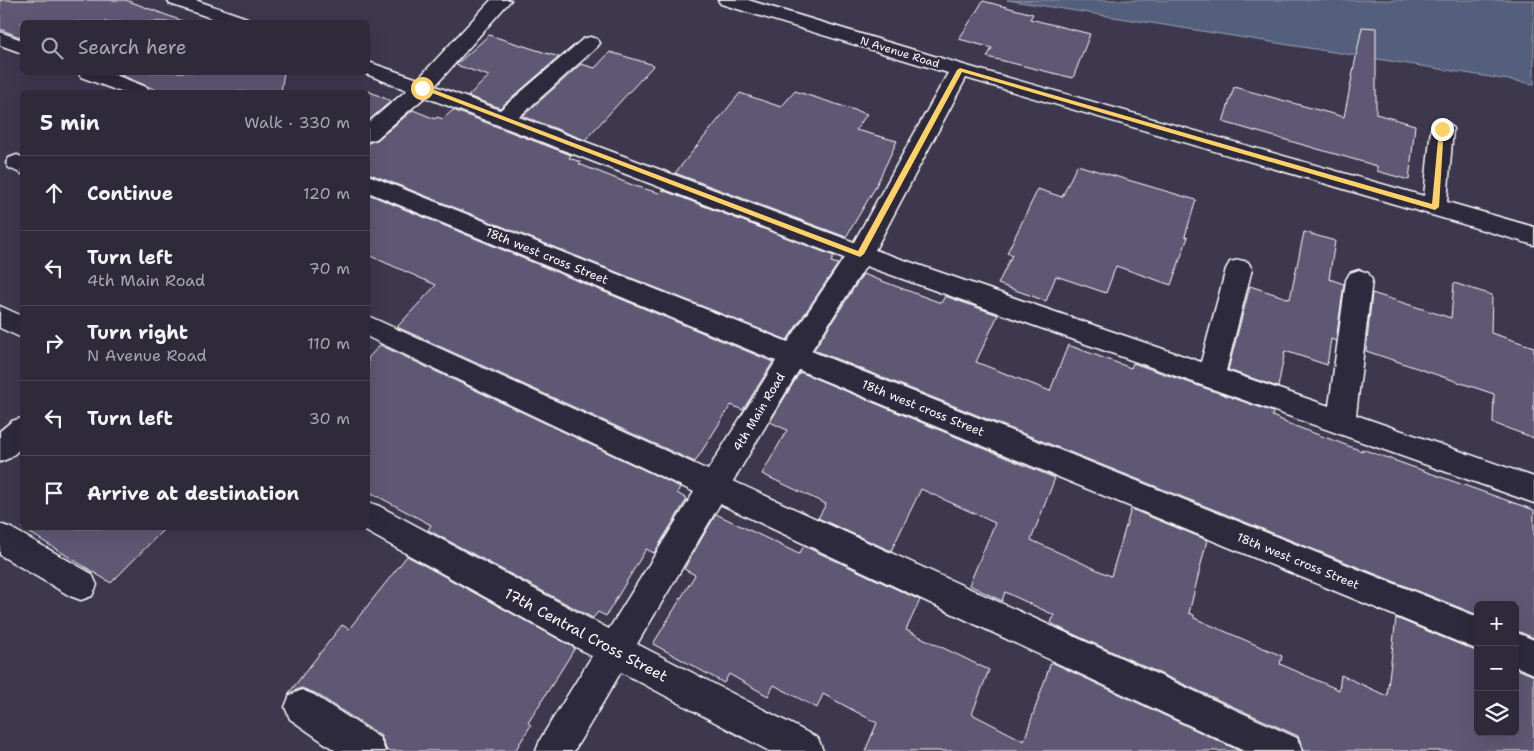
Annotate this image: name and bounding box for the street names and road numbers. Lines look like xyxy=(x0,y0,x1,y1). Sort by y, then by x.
street label: N Avenue Road xyxy=(858,33,941,72)
street label: 18th west cross Street xyxy=(483,224,611,288)
street label: 4th Main Road xyxy=(729,370,789,454)
street label: 18th west cross Street xyxy=(859,376,987,440)
street label: 18th west cross Street xyxy=(1234,529,1362,593)
street label: 17th Central Cross Street xyxy=(501,583,671,687)

